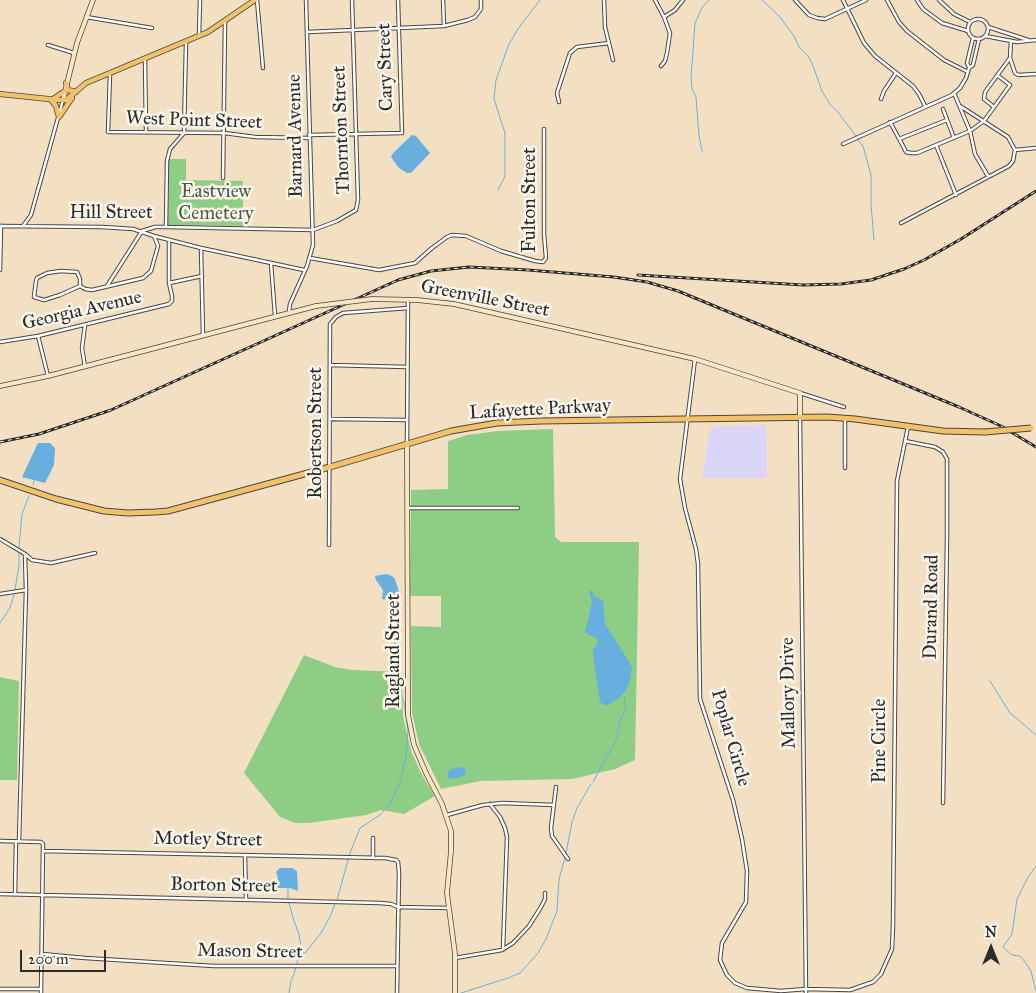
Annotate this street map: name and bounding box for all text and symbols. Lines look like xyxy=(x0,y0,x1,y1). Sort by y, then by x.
street label: Cary Street xyxy=(373,22,399,112)
street label: Thornton Street xyxy=(328,65,356,195)
street label: Barnard Avenue xyxy=(284,74,308,198)
street label: West Point Street xyxy=(125,107,263,135)
street label: Fulton Street xyxy=(519,147,541,253)
park label: Eastview Cemetery xyxy=(178,181,254,225)
street label: Hill Street xyxy=(69,202,153,224)
street label: Greenville Street xyxy=(419,275,551,323)
street label: Georgia Avenue xyxy=(20,286,144,336)
street label: Robertson Street xyxy=(305,367,327,499)
street label: Lafayette Parkway xyxy=(469,395,611,425)
street label: Durand Road xyxy=(920,554,944,660)
street label: Ragland Street xyxy=(383,594,405,708)
street label: Mallory Drive xyxy=(777,637,801,749)
street label: Poplar Circle xyxy=(705,687,755,789)
street label: Pine Circle xyxy=(869,699,891,783)
street label: Motley Street xyxy=(153,828,263,852)
street label: Borton Street xyxy=(170,874,278,898)
north arrow xyxy=(966,923,1016,973)
text: N xyxy=(985,924,997,941)
scale bar xyxy=(22,940,109,972)
street label: Mason Street xyxy=(197,940,303,964)
text: 200 m xyxy=(28,950,69,968)

